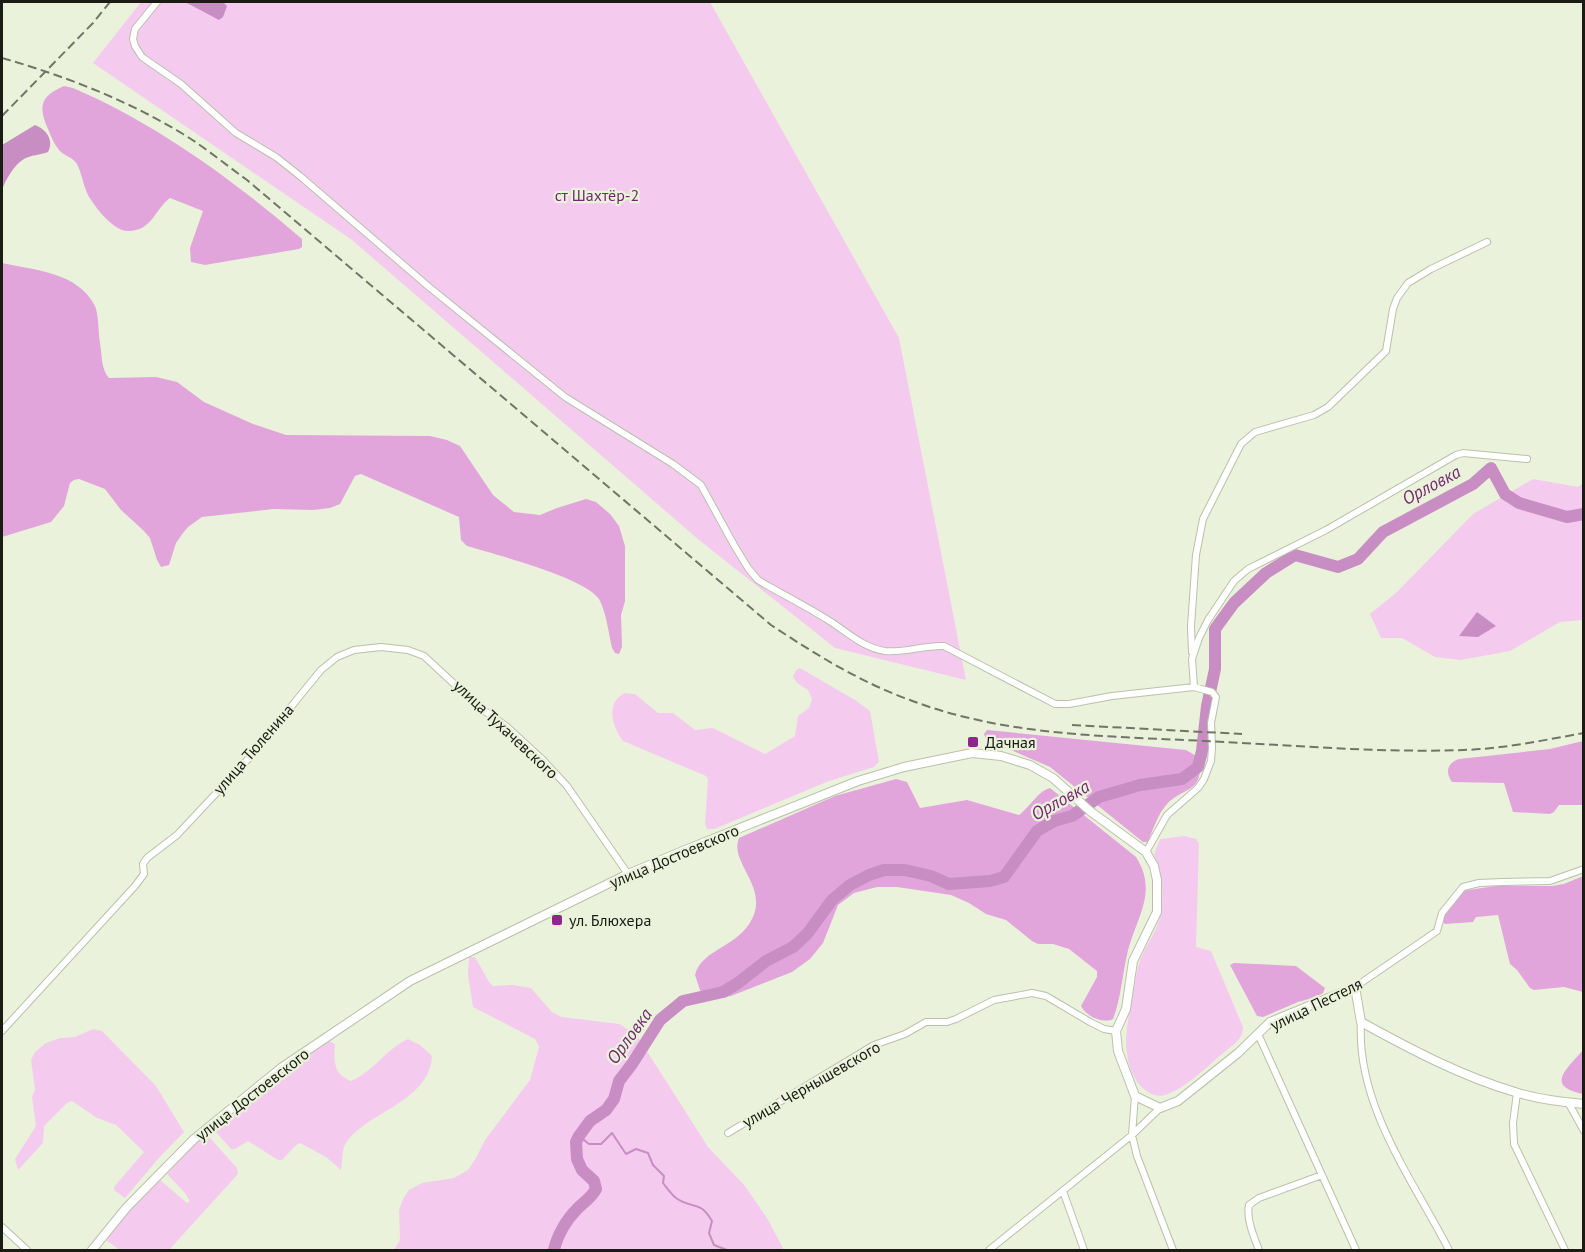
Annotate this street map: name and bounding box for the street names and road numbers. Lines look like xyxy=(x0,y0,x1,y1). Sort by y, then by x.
street label: улица Тухачевского xyxy=(449,675,563,783)
street label: улица Тюленина xyxy=(208,700,298,798)
street label: улица Достоевского xyxy=(606,820,742,892)
street label: улица Пестеля xyxy=(1267,973,1365,1035)
street label: улица Чернышевского xyxy=(738,1036,884,1132)
street label: улица Достоевского xyxy=(191,1043,313,1145)

